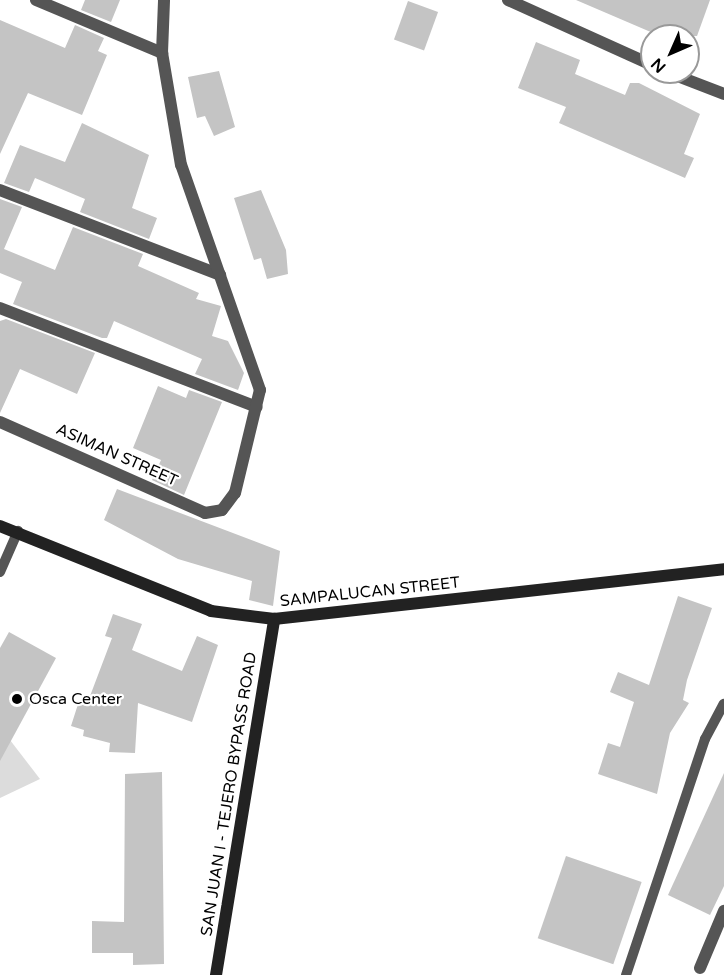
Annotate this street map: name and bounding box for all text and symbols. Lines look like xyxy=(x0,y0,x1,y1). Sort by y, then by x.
north arrow xyxy=(640,24,700,84)
text: N xyxy=(647,54,670,77)
street label: ASIMAN STREET xyxy=(53,420,181,490)
street label: SAMPALUCAN STREET xyxy=(279,573,461,611)
street label: SAN JUAN I - TEJERO BYPASS ROAD xyxy=(197,651,261,937)
place label: Osca Center xyxy=(29,689,122,709)
marker: Osca Center xyxy=(10,692,24,706)

